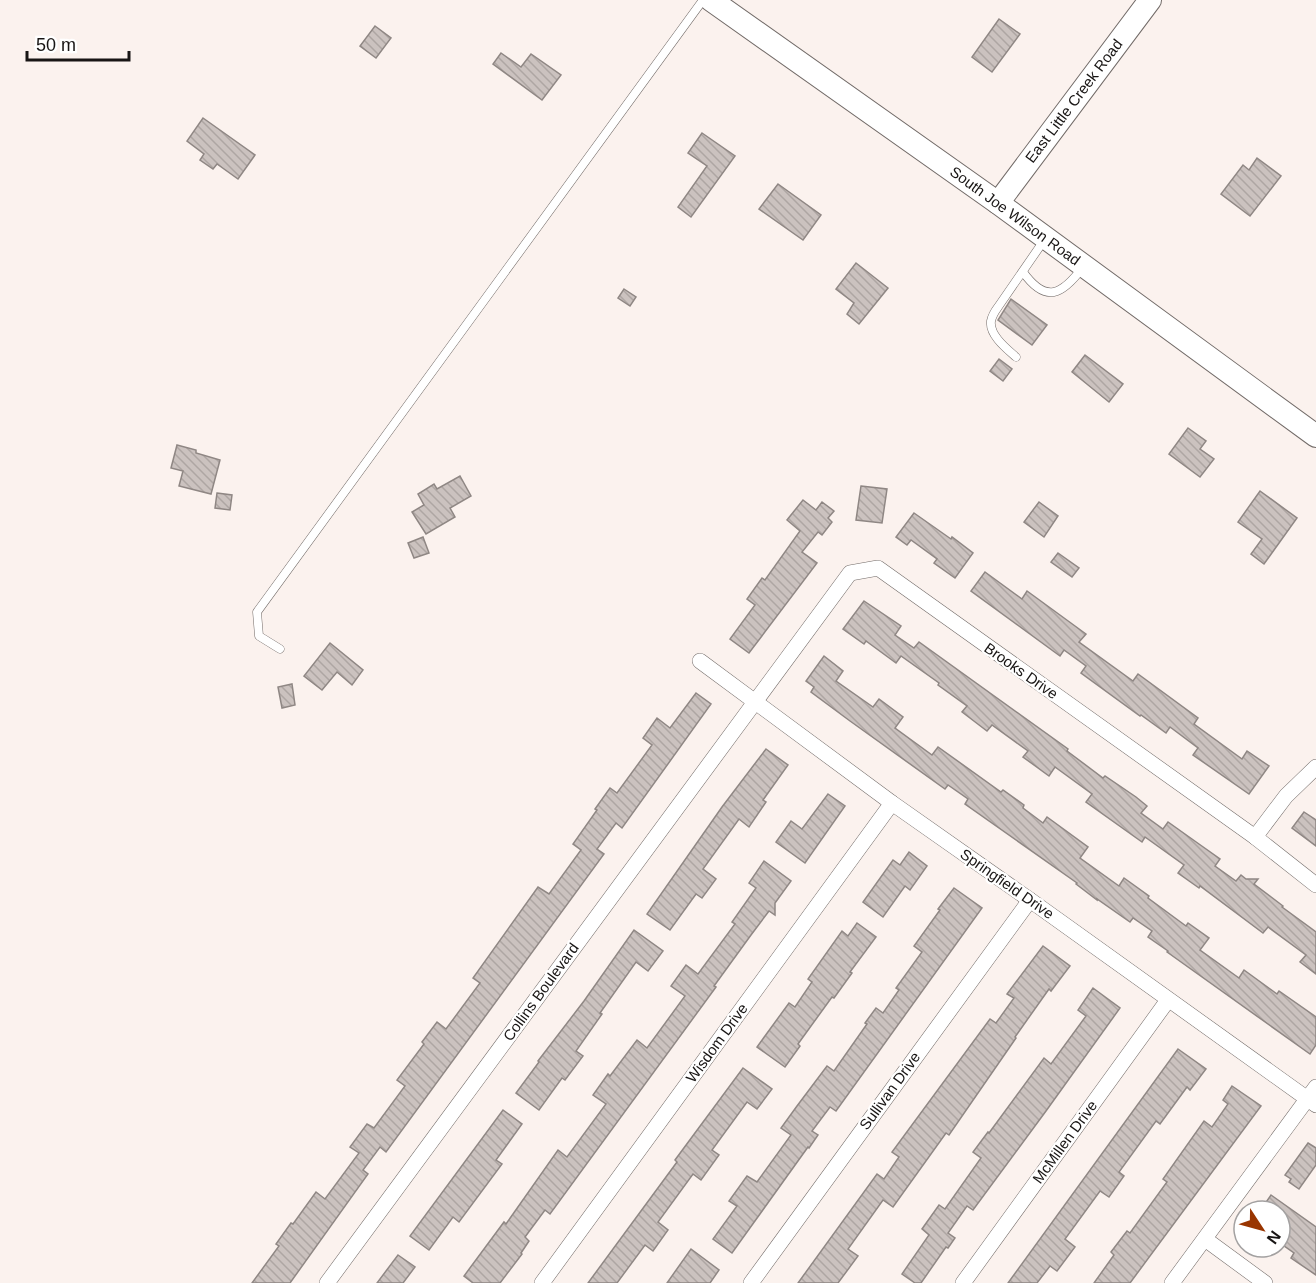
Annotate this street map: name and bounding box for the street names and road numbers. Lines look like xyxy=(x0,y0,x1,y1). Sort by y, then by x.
street label: East Little Creek Road xyxy=(1022,36,1126,166)
street label: South Joe Wilson Road xyxy=(947,163,1084,269)
street label: Brooks Drive xyxy=(981,639,1061,702)
street label: Springfield Drive xyxy=(957,845,1057,922)
street label: Collins Boulevard xyxy=(499,939,582,1044)
street label: Wisdom Drive xyxy=(682,1000,751,1085)
street label: Sullivan Drive xyxy=(856,1049,923,1133)
street label: McMillen Drive xyxy=(1029,1097,1100,1186)

